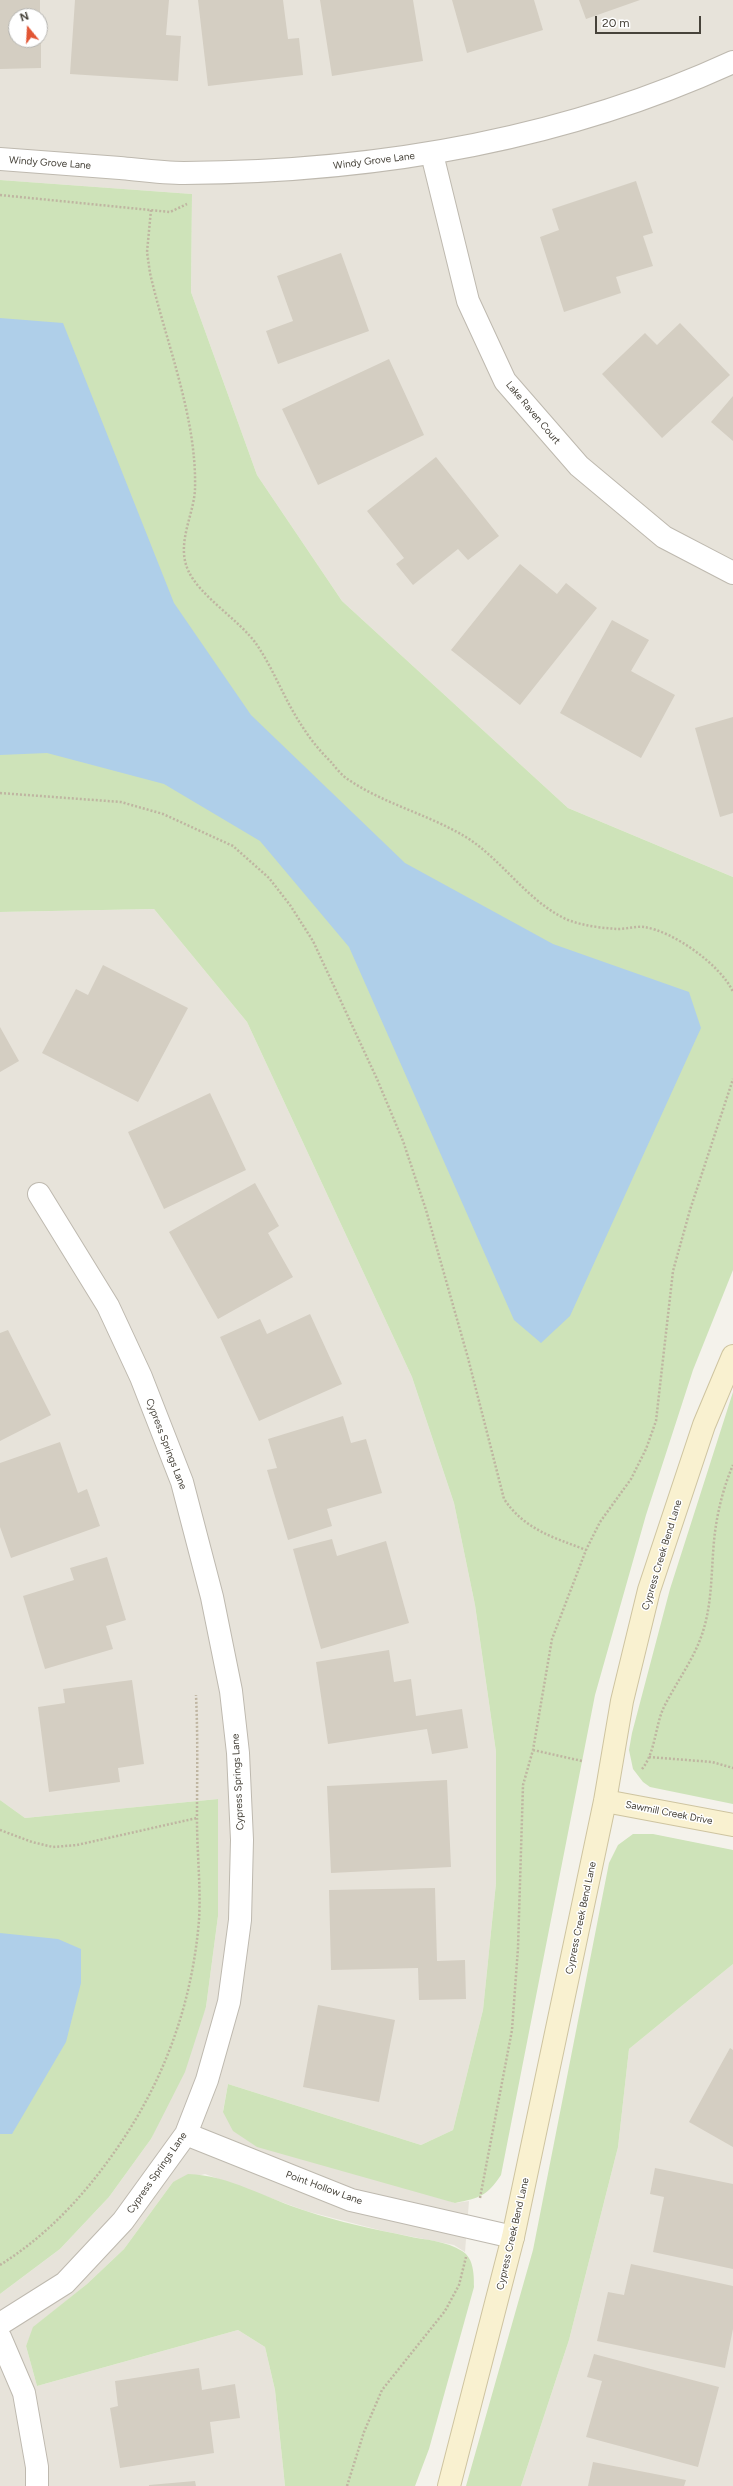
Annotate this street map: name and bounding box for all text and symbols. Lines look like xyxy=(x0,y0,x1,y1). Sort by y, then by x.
north arrow xyxy=(8,8,48,48)
scale bar xyxy=(597,8,703,34)
text: N xyxy=(18,10,30,25)
text: 20 m xyxy=(602,16,630,30)
street label: Windy Grove Lane xyxy=(333,150,415,172)
street label: Windy Grove Lane xyxy=(9,154,91,172)
street label: Lake Raven Court xyxy=(503,379,563,447)
street label: Cypress Springs Lane xyxy=(143,1397,189,1491)
street label: Cypress Creek Bend Lane xyxy=(640,1498,684,1612)
street label: Cypress Springs Lane xyxy=(229,1733,247,1831)
street label: Sawmill Creek Drive xyxy=(624,1799,714,1827)
street label: Cypress Creek Bend Lane xyxy=(563,1861,599,1975)
street label: Cypress Springs Lane xyxy=(124,2130,190,2216)
street label: Point Hollow Lane xyxy=(284,2169,364,2207)
street label: Cypress Creek Bend Lane xyxy=(494,2177,532,2291)

